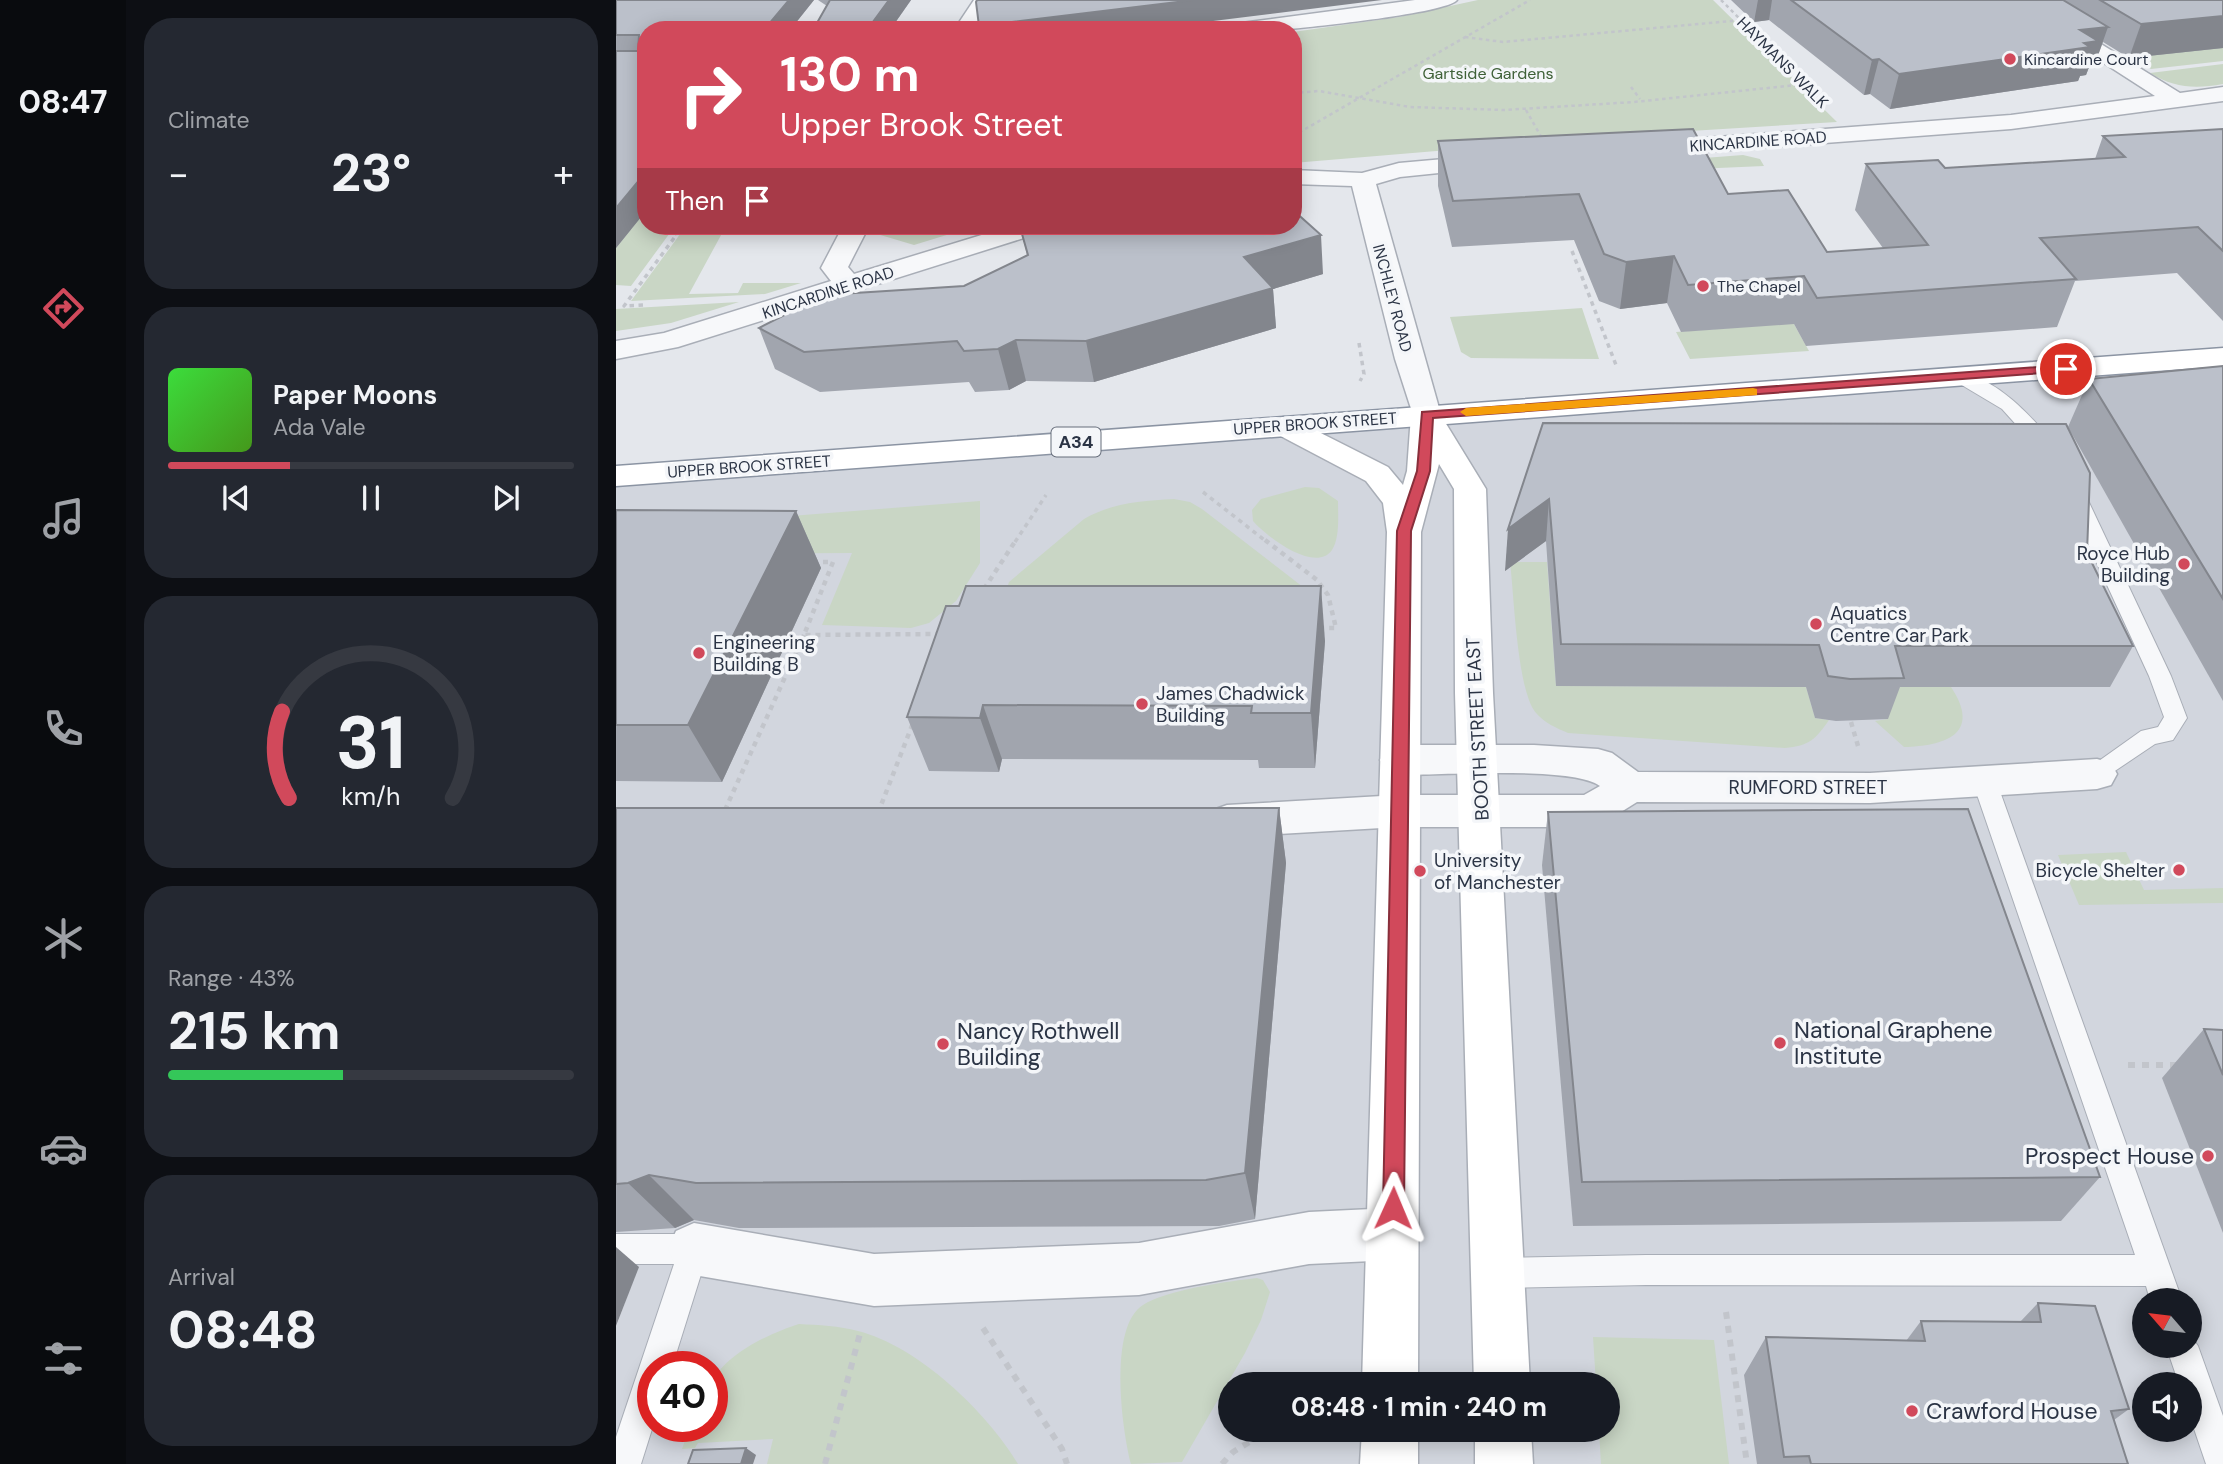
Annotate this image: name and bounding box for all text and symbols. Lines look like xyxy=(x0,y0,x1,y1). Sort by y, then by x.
street label: HAYMANS WALK xyxy=(1732,12,1833,113)
text: 130 m xyxy=(780,42,920,106)
icon: right xyxy=(665,49,756,140)
place label: Kincardine Court xyxy=(2024,49,2149,70)
marker: Kincardine Court xyxy=(2002,51,2018,67)
park label: Gartside Gardens xyxy=(1422,63,1554,84)
text: 08:47 xyxy=(19,81,107,123)
text: Upper Brook Street xyxy=(780,104,1063,146)
text: Climate xyxy=(168,105,250,135)
street label: KINCARDINE ROAD xyxy=(1689,126,1827,157)
text: 23° xyxy=(331,139,411,207)
text: − xyxy=(168,149,189,199)
text: + xyxy=(553,149,574,199)
icon: arrive xyxy=(738,182,776,220)
text: Then xyxy=(665,184,724,218)
street label: INCHLEY ROAD xyxy=(1368,242,1417,354)
street label: KINCARDINE ROAD xyxy=(760,261,897,324)
place label: The Chapel xyxy=(1717,276,1801,297)
marker: The Chapel xyxy=(1695,278,1711,294)
icon: directions xyxy=(39,284,88,333)
pin xyxy=(2036,339,2096,399)
icon: arrive xyxy=(2047,350,2085,388)
text: Paper Moons xyxy=(273,378,437,412)
street label: UPPER BROOK STREET xyxy=(1233,407,1398,440)
text: Ada Vale xyxy=(273,412,366,442)
road number: A34 xyxy=(1051,428,1100,457)
street label: UPPER BROOK STREET xyxy=(667,450,832,483)
icon: previous xyxy=(217,479,255,517)
icon: pause xyxy=(352,479,390,517)
icon: next xyxy=(487,479,525,517)
icon: music xyxy=(39,494,88,543)
place label: Royce Hub Building xyxy=(2077,541,2170,588)
marker: Royce Hub Building xyxy=(2176,556,2192,572)
place label: Aquatics Centre Car Park xyxy=(1830,601,1969,648)
marker: Aquatics Centre Car Park xyxy=(1808,616,1824,632)
place label: Engineering Building B xyxy=(713,630,816,677)
street label: BOOTH STREET EAST xyxy=(1460,636,1495,821)
marker: Engineering Building B xyxy=(691,645,707,661)
place label: James Chadwick Building xyxy=(1156,681,1305,728)
text: 31 xyxy=(336,696,406,791)
marker: James Chadwick Building xyxy=(1134,696,1150,712)
icon: phone xyxy=(39,704,88,753)
street label: RUMFORD STREET xyxy=(1729,775,1888,800)
text: km/h xyxy=(341,780,401,813)
place label: University of Manchester xyxy=(1434,848,1561,895)
place label: Bicycle Shelter xyxy=(2036,858,2165,883)
marker: Bicycle Shelter xyxy=(2171,862,2187,878)
marker: University of Manchester xyxy=(1412,863,1428,879)
icon: climate xyxy=(39,914,88,963)
text: Range · 43% xyxy=(168,963,295,993)
text: 215 km xyxy=(168,997,340,1065)
place label: National Graphene Institute xyxy=(1794,1015,1993,1071)
place label: Nancy Rothwell Building xyxy=(957,1016,1120,1072)
marker: National Graphene Institute xyxy=(1772,1035,1788,1051)
marker: Nancy Rothwell Building xyxy=(935,1036,951,1052)
icon: car xyxy=(39,1124,88,1173)
place label: Prospect House xyxy=(2025,1141,2194,1171)
marker: Prospect House xyxy=(2200,1148,2216,1164)
position arrow xyxy=(1356,1171,1430,1245)
text: Arrival xyxy=(168,1262,235,1292)
north arrow xyxy=(2132,1288,2202,1358)
map controls xyxy=(2132,1288,2202,1442)
text: 08:48 xyxy=(168,1296,317,1364)
icon: filters xyxy=(39,1334,88,1383)
speed limit sign: 40 xyxy=(637,1351,728,1442)
button: sound xyxy=(2132,1372,2202,1442)
text: 08:48 · 1 min · 240 m xyxy=(1291,1390,1547,1424)
place label: Crawford House xyxy=(1926,1396,2098,1426)
marker: Crawford House xyxy=(1904,1403,1920,1419)

